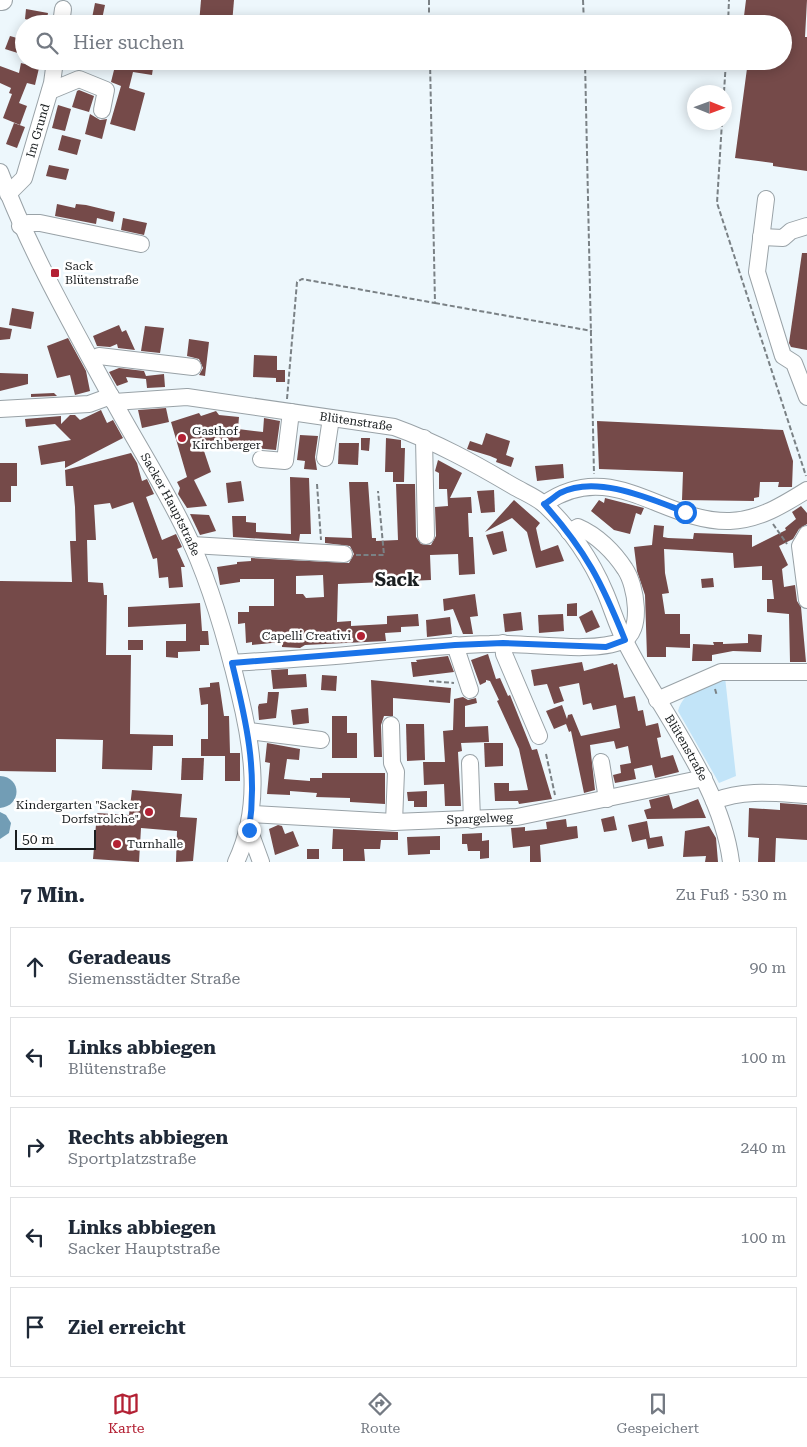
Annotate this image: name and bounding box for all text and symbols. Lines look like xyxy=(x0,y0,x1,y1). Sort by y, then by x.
search box xyxy=(15,15,792,70)
icon: search xyxy=(33,29,61,57)
text: Hier suchen xyxy=(73,31,184,54)
north arrow xyxy=(687,85,732,130)
street label: Im Grund xyxy=(23,102,53,159)
place label: Sack Blütenstraße xyxy=(65,259,139,287)
marker: Sack Blütenstraße xyxy=(49,267,61,279)
street label: Blütenstraße xyxy=(319,409,394,434)
place label: Gasthof Kirchberger xyxy=(192,424,261,452)
marker: Gasthof Kirchberger xyxy=(176,432,188,444)
street label: Sacker Hauptstraße xyxy=(138,451,203,558)
route start xyxy=(674,501,697,524)
district label: Sack xyxy=(375,569,420,590)
place label: Capelli Creativi xyxy=(262,629,351,643)
marker: Capelli Creativi xyxy=(355,630,367,642)
street label: Blütenstraße xyxy=(662,712,711,783)
place label: Kindergarten "Sacker Dorfstrolche" xyxy=(16,798,139,826)
marker: Kindergarten "Sacker Dorfstrolche" xyxy=(143,806,155,818)
street label: Spargelweg xyxy=(446,810,513,827)
route end xyxy=(238,819,261,842)
scale bar xyxy=(15,827,96,850)
text: 50 m xyxy=(22,831,54,847)
place label: Turnhalle xyxy=(127,837,184,851)
marker: Turnhalle xyxy=(111,838,123,850)
text: 7 Min. xyxy=(20,883,85,907)
text: Zu Fuß · 530 m xyxy=(676,885,787,904)
text: Geradeaus xyxy=(68,946,171,969)
icon: ahead xyxy=(21,953,49,981)
text: 90 m xyxy=(749,958,786,977)
text: Siemensstädter Straße xyxy=(68,969,240,988)
text: Links abbiegen xyxy=(68,1036,216,1059)
icon: left xyxy=(21,1043,49,1071)
text: 100 m xyxy=(740,1048,786,1067)
text: Blütenstraße xyxy=(68,1059,166,1078)
text: Rechts abbiegen xyxy=(68,1126,228,1149)
icon: right xyxy=(21,1133,49,1161)
text: 240 m xyxy=(740,1138,786,1157)
text: Sportplatzstraße xyxy=(68,1149,196,1168)
text: Links abbiegen xyxy=(68,1216,216,1239)
icon: left xyxy=(21,1223,49,1251)
text: 100 m xyxy=(740,1228,786,1247)
text: Sacker Hauptstraße xyxy=(68,1239,220,1258)
icon: arrive xyxy=(21,1313,49,1341)
text: Ziel erreicht xyxy=(68,1316,186,1339)
tab: Karte xyxy=(108,1390,144,1436)
tab: Route xyxy=(361,1390,400,1436)
tab: Gespeichert xyxy=(616,1390,699,1436)

